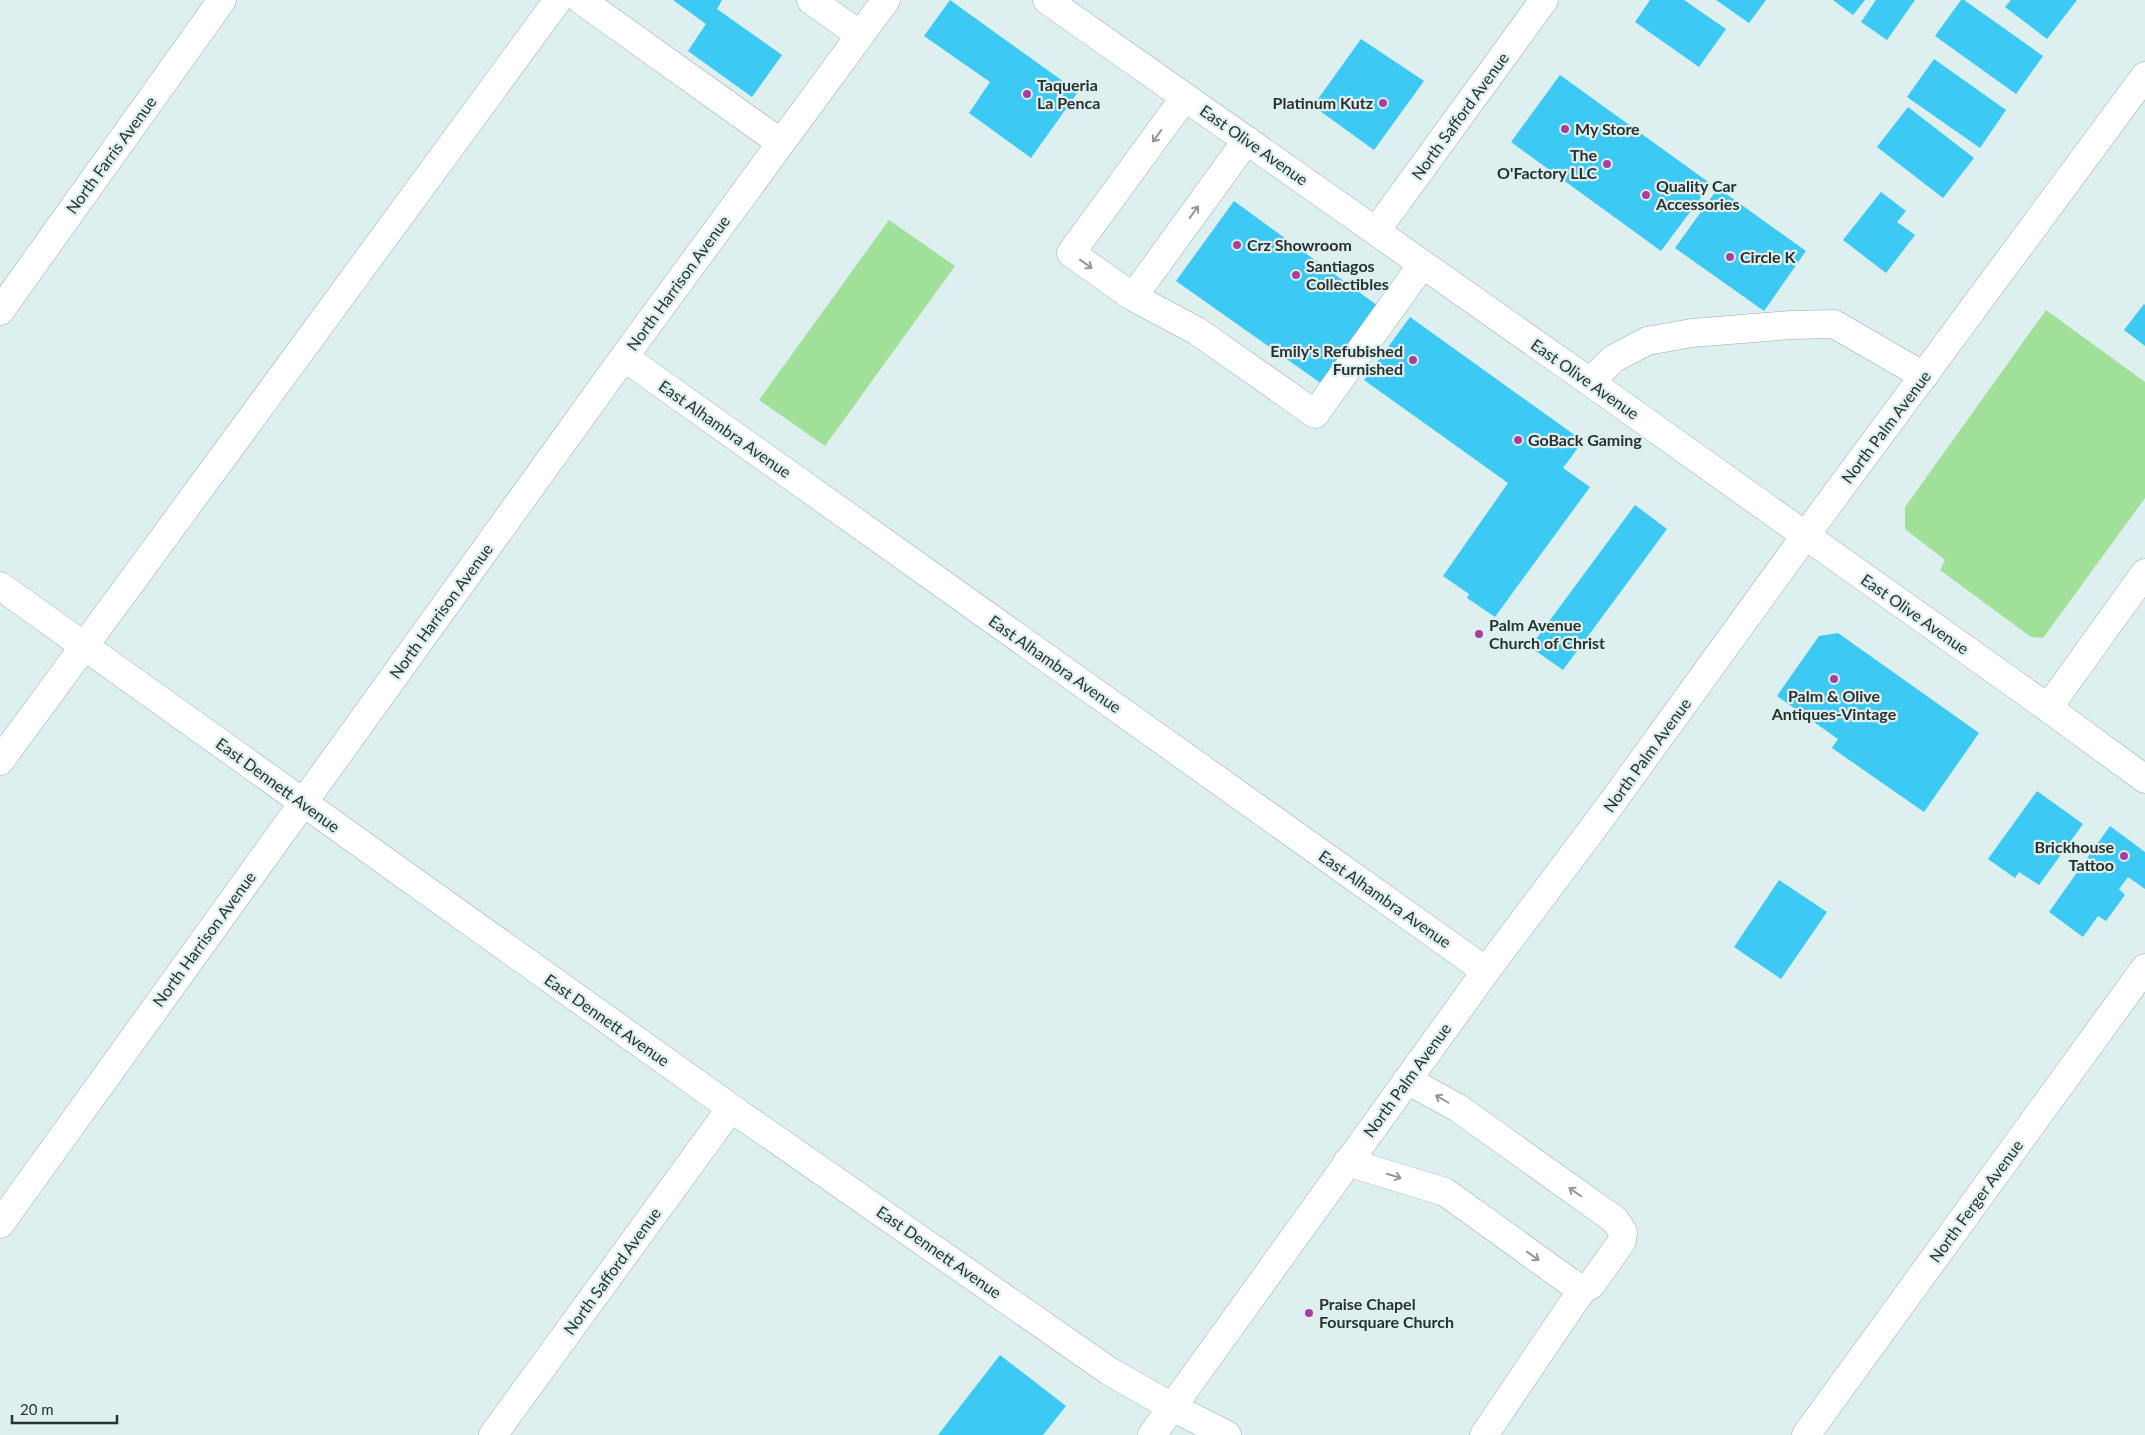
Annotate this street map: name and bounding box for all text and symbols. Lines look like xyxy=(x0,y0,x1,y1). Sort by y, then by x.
street label: North Safford Avenue xyxy=(1407,48,1512,183)
place label: Taqueria La Penca xyxy=(1037,75,1100,112)
marker: Taqueria La Penca xyxy=(1021,88,1033,100)
street label: North Farris Avenue xyxy=(62,92,160,217)
place label: Platinum Kutz xyxy=(1273,93,1373,112)
marker: Platinum Kutz xyxy=(1377,97,1389,109)
street label: East Olive Avenue xyxy=(1197,100,1312,189)
place label: My Store xyxy=(1575,119,1640,138)
marker: My Store xyxy=(1559,123,1571,135)
one-way arrow xyxy=(1152,129,1162,143)
place label: The O'Factory LLC xyxy=(1497,145,1597,182)
marker: The O'Factory LLC xyxy=(1601,158,1613,170)
place label: Quality Car Accessories xyxy=(1655,176,1739,213)
marker: Quality Car Accessories xyxy=(1640,189,1652,201)
one-way arrow xyxy=(1189,206,1199,220)
street label: North Harrison Avenue xyxy=(622,211,733,354)
place label: Crz Showroom xyxy=(1247,235,1352,254)
marker: Crz Showroom xyxy=(1231,239,1243,251)
place label: Circle K xyxy=(1740,247,1797,266)
marker: Circle K xyxy=(1724,251,1736,263)
place label: Santiagos Collectibles xyxy=(1306,256,1389,293)
one-way arrow xyxy=(1079,258,1092,269)
marker: Santiagos Collectibles xyxy=(1290,269,1302,281)
street label: East Olive Avenue xyxy=(1528,334,1643,423)
place label: Emily's Refubished Furnished xyxy=(1270,341,1403,378)
marker: Emily's Refubished Furnished xyxy=(1407,354,1419,366)
street label: North Palm Avenue xyxy=(1837,367,1934,487)
street label: East Alhambra Avenue xyxy=(656,376,795,481)
place label: GoBack Gaming xyxy=(1528,430,1642,449)
marker: GoBack Gaming xyxy=(1512,434,1524,446)
street label: North Harrison Avenue xyxy=(385,539,496,682)
street label: East Olive Avenue xyxy=(1858,569,1973,658)
street label: East Alhambra Avenue xyxy=(986,611,1125,716)
place label: Palm Avenue Church of Christ xyxy=(1489,615,1605,652)
marker: Palm Avenue Church of Christ xyxy=(1473,628,1485,640)
marker: Palm & Olive Antiques-Vintage xyxy=(1828,673,1840,685)
place label: Palm & Olive Antiques-Vintage xyxy=(1771,686,1897,723)
street label: North Palm Avenue xyxy=(1599,694,1694,815)
street label: East Dennett Avenue xyxy=(213,733,344,836)
place label: Brickhouse Tattoo xyxy=(2035,837,2114,874)
street label: East Alhambra Avenue xyxy=(1316,846,1455,951)
marker: Brickhouse Tattoo xyxy=(2118,850,2130,862)
street label: North Harrison Avenue xyxy=(148,867,259,1010)
street label: East Dennett Avenue xyxy=(541,969,673,1070)
street label: North Palm Avenue xyxy=(1359,1019,1454,1140)
one-way arrow xyxy=(1435,1094,1450,1104)
street label: North Ferger Avenue xyxy=(1925,1136,2026,1266)
one-way arrow xyxy=(1385,1172,1401,1182)
one-way arrow xyxy=(1568,1187,1582,1197)
street label: East Dennett Avenue xyxy=(873,1201,1005,1302)
street label: North Safford Avenue xyxy=(559,1203,664,1338)
one-way arrow xyxy=(1526,1251,1540,1261)
place label: Praise Chapel Foursquare Church xyxy=(1319,1294,1454,1331)
marker: Praise Chapel Foursquare Church xyxy=(1303,1307,1315,1319)
scale bar xyxy=(12,1392,118,1424)
text: 20 m xyxy=(20,1400,54,1418)

